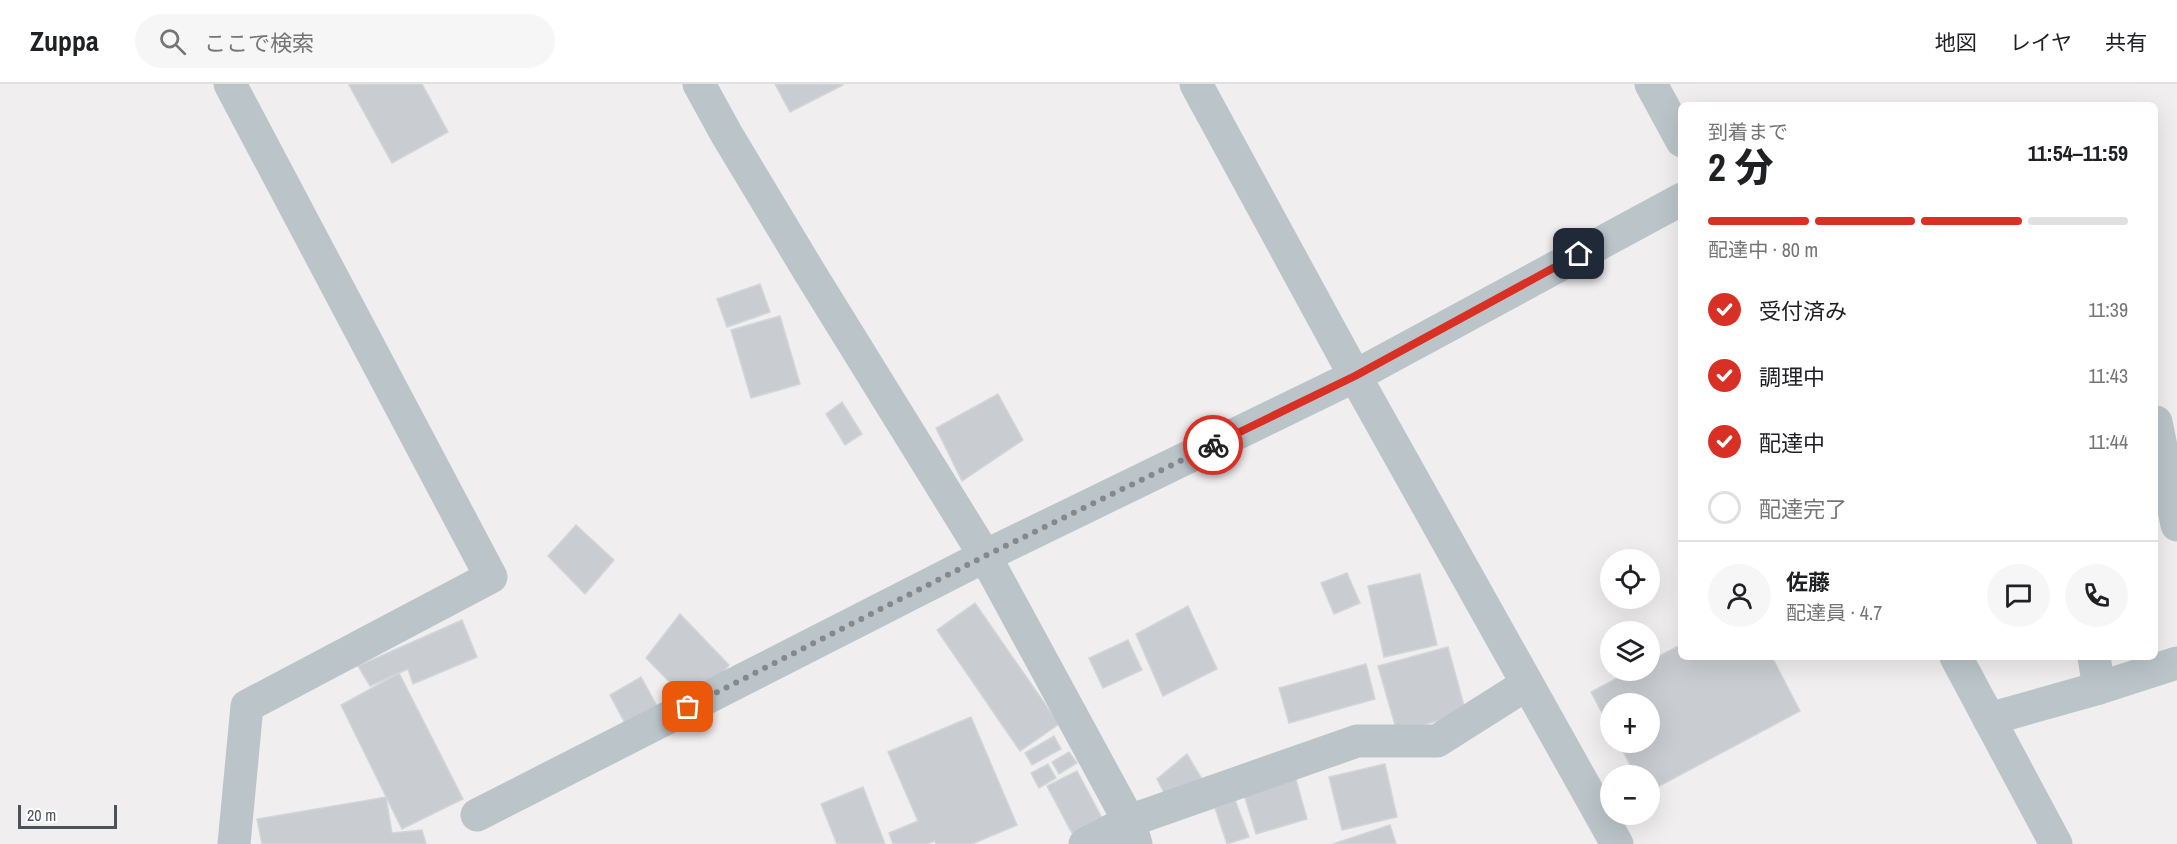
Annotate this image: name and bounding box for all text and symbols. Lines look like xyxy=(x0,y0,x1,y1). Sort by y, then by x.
search box xyxy=(135,14,555,68)
text: Zuppa xyxy=(30,22,99,60)
icon: search xyxy=(156,25,189,58)
text: ここで検索 xyxy=(204,28,314,58)
text: 地図 xyxy=(1935,28,1977,57)
text: レイヤ xyxy=(2010,28,2072,57)
text: 共有 xyxy=(2105,28,2147,57)
text: 到着まで xyxy=(1708,118,1788,145)
text: 11:54–11:59 xyxy=(2028,138,2128,168)
text: 2 分 xyxy=(1708,141,1774,193)
pin xyxy=(1553,228,1604,279)
text: 配達中 · 80 m xyxy=(1708,236,1818,263)
icon: home xyxy=(1562,237,1595,270)
icon: check xyxy=(1708,293,1741,326)
text: 受付済み xyxy=(1759,296,1847,326)
text: 11:39 xyxy=(2088,296,2128,323)
icon: check xyxy=(1708,359,1741,392)
text: 調理中 xyxy=(1759,362,1825,392)
text: 11:43 xyxy=(2088,362,2128,389)
courier xyxy=(1183,415,1243,475)
icon: check xyxy=(1708,425,1741,458)
text: 配達中 xyxy=(1759,428,1825,458)
text: 11:44 xyxy=(2088,428,2128,455)
icon: bike xyxy=(1197,429,1230,462)
text: 配達完了 xyxy=(1759,494,1847,524)
map controls xyxy=(1600,549,1660,825)
button: locate xyxy=(1600,549,1660,609)
button: person xyxy=(1708,564,1771,627)
button: chat xyxy=(1987,564,2050,627)
button: phone xyxy=(2065,564,2128,627)
text: 佐藤 xyxy=(1786,567,1830,597)
text: 配達員 · 4.7 xyxy=(1786,599,1882,626)
button: layers xyxy=(1600,621,1660,681)
pin xyxy=(662,681,713,732)
icon: bag xyxy=(671,690,704,723)
button: + xyxy=(1600,693,1660,753)
button: − xyxy=(1600,765,1660,825)
scale bar xyxy=(18,802,117,830)
text: 20 m xyxy=(27,804,56,826)

